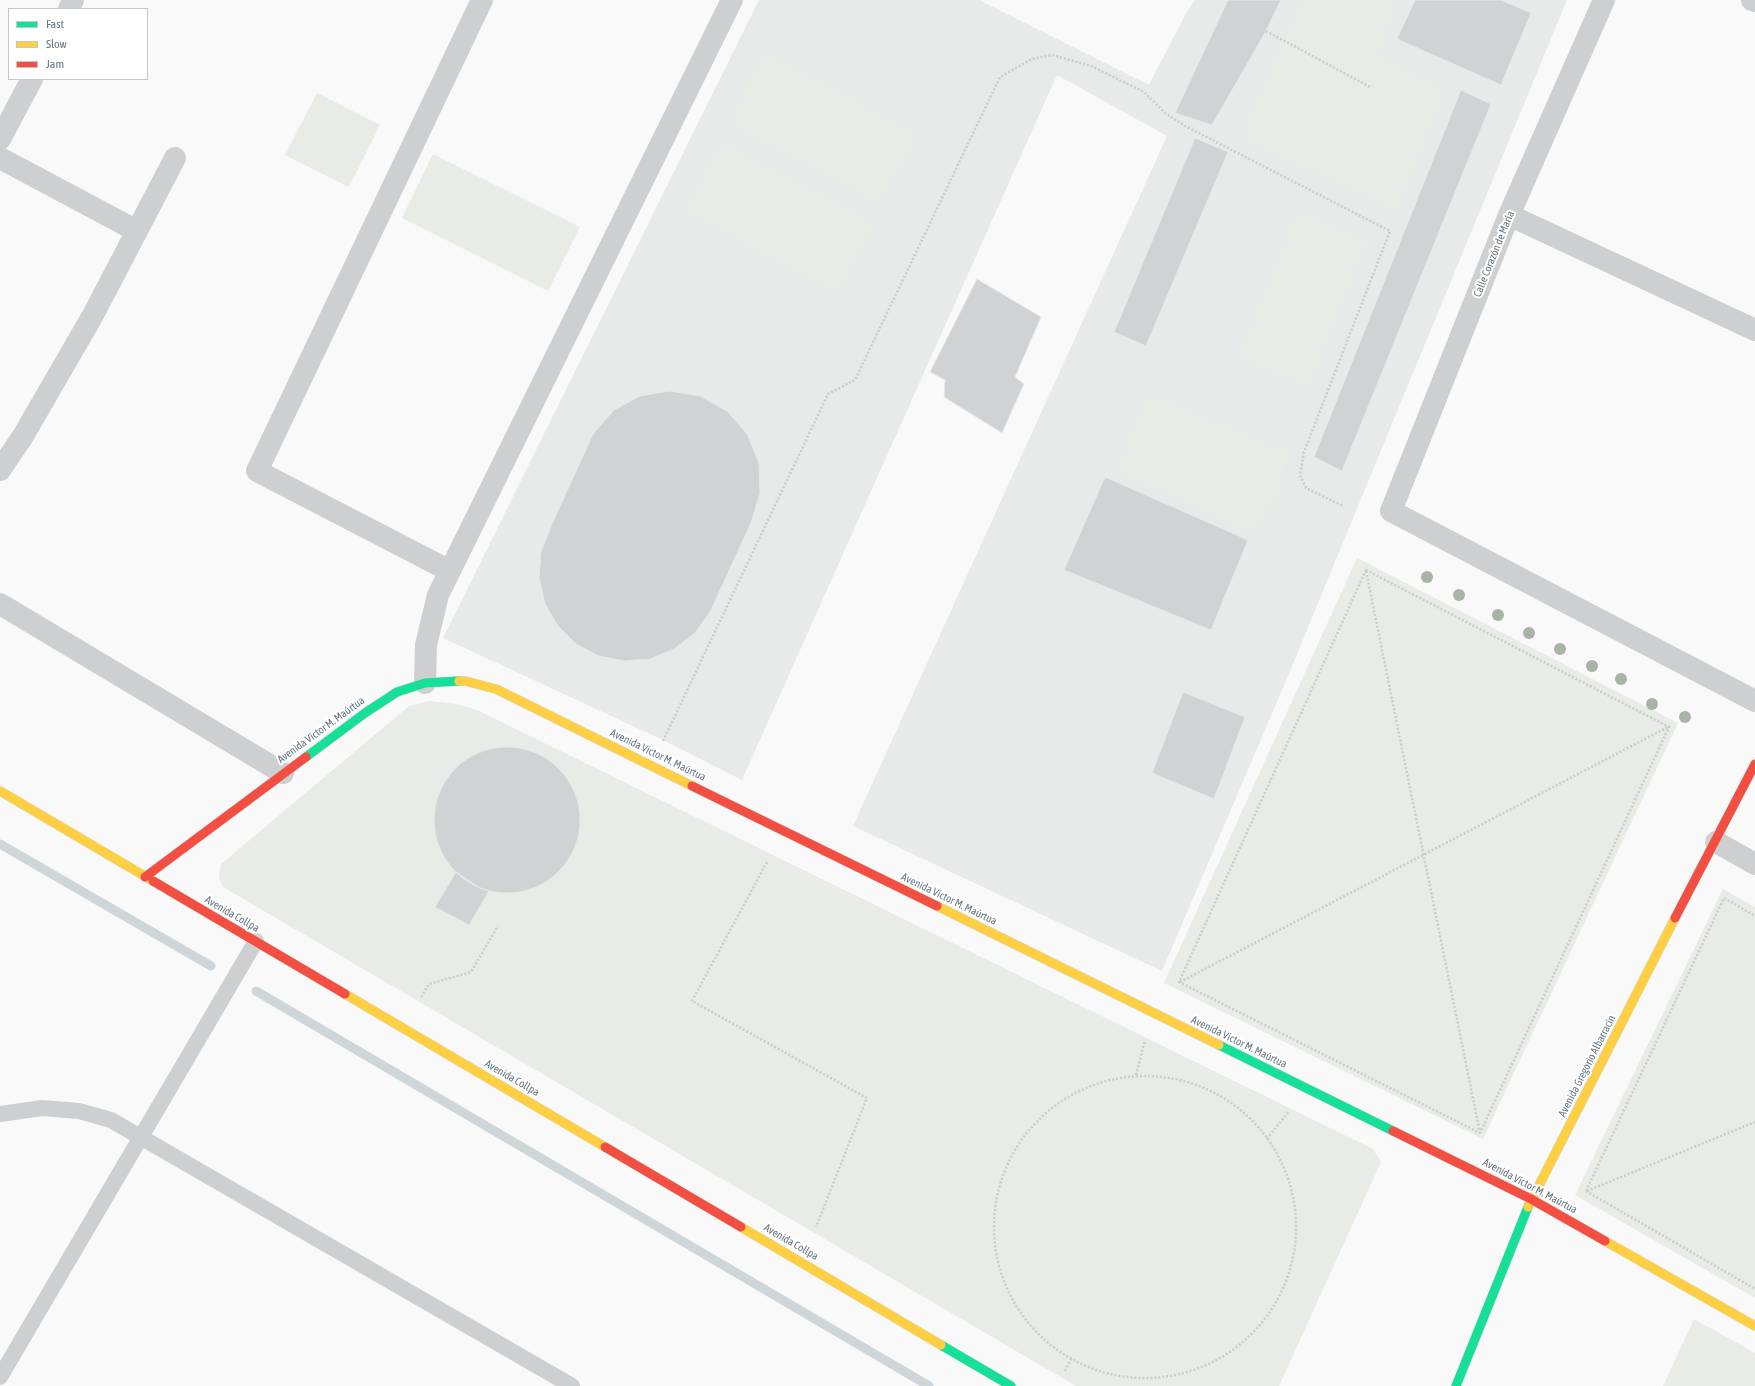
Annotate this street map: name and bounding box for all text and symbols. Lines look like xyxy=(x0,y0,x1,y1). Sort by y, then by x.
legend xyxy=(8,8,148,80)
text: Fast xyxy=(46,17,64,31)
text: Slow xyxy=(46,37,67,51)
text: Jam xyxy=(46,57,64,71)
street label: Calle Corazón de María xyxy=(1471,209,1517,299)
street label: Avenida Víctor M. Maúrtua xyxy=(275,694,367,766)
street label: Avenida Víctor M. Maúrtua xyxy=(608,726,708,784)
street label: Avenida Víctor M. Maúrtua xyxy=(899,870,999,928)
street label: Avenida Collpa xyxy=(202,893,262,935)
street label: Avenida Víctor M. Maúrtua xyxy=(1189,1013,1289,1071)
street label: Avenida Gregorio Albarracín xyxy=(1556,1013,1618,1119)
street label: Avenida Collpa xyxy=(482,1057,542,1099)
street label: Avenida Víctor M. Maúrtua xyxy=(1481,1156,1579,1216)
street label: Avenida Collpa xyxy=(761,1221,821,1263)

